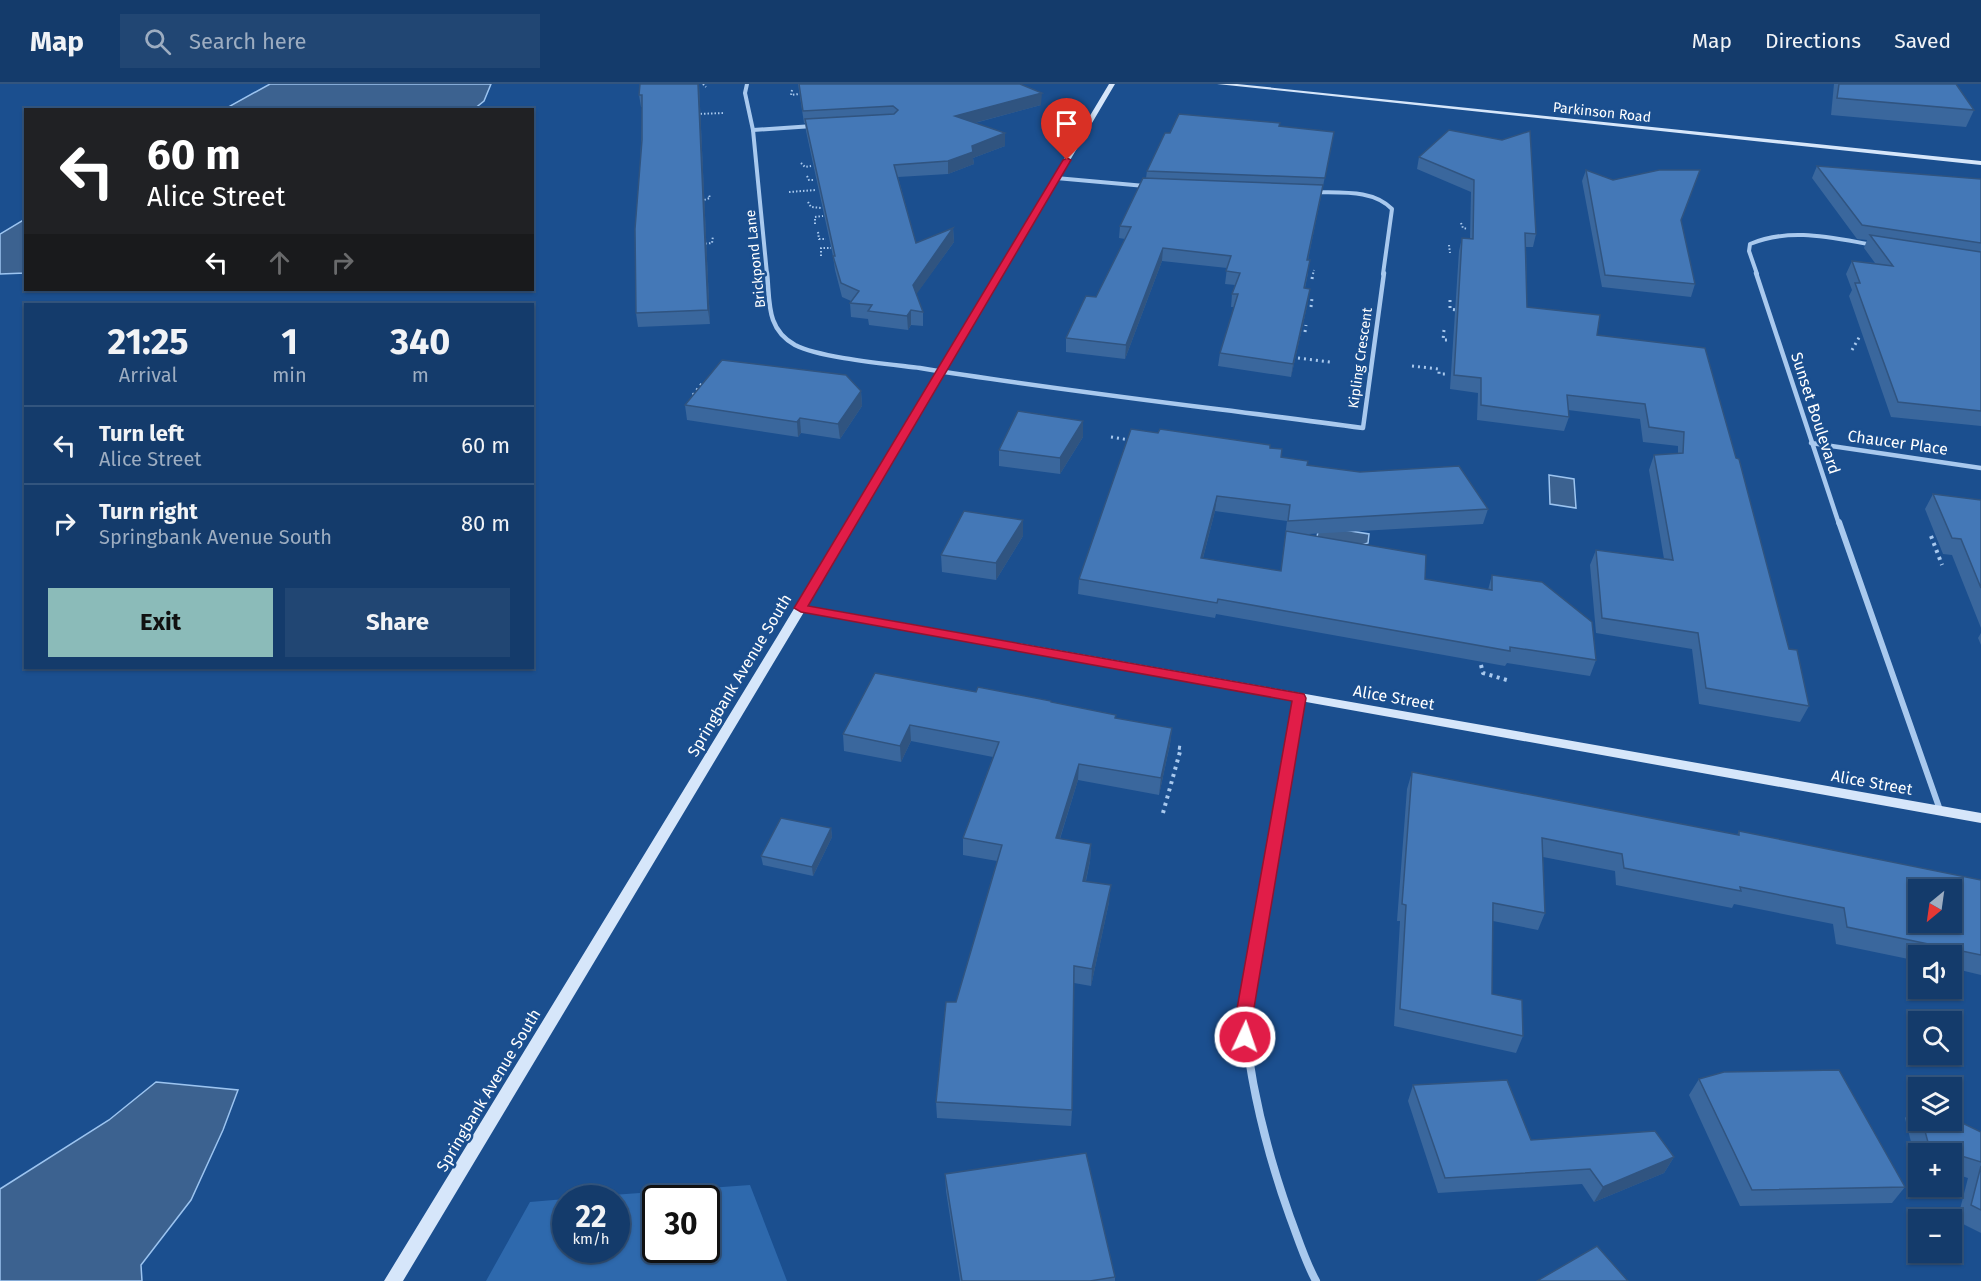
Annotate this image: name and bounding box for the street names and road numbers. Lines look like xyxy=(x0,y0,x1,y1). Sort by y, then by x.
street label: Parkinson Road xyxy=(1552,99,1652,126)
street label: Brickpond Lane xyxy=(742,209,769,309)
street label: Kipling Crescent xyxy=(1345,306,1376,410)
street label: Sunset Boulevard xyxy=(1787,350,1844,476)
street label: Chaucer Place xyxy=(1847,426,1949,459)
street label: Springbank Avenue South xyxy=(683,591,796,760)
street label: Alice Street xyxy=(1352,681,1436,714)
street label: Alice Street xyxy=(1830,766,1914,799)
street label: Springbank Avenue South xyxy=(432,1006,545,1175)

